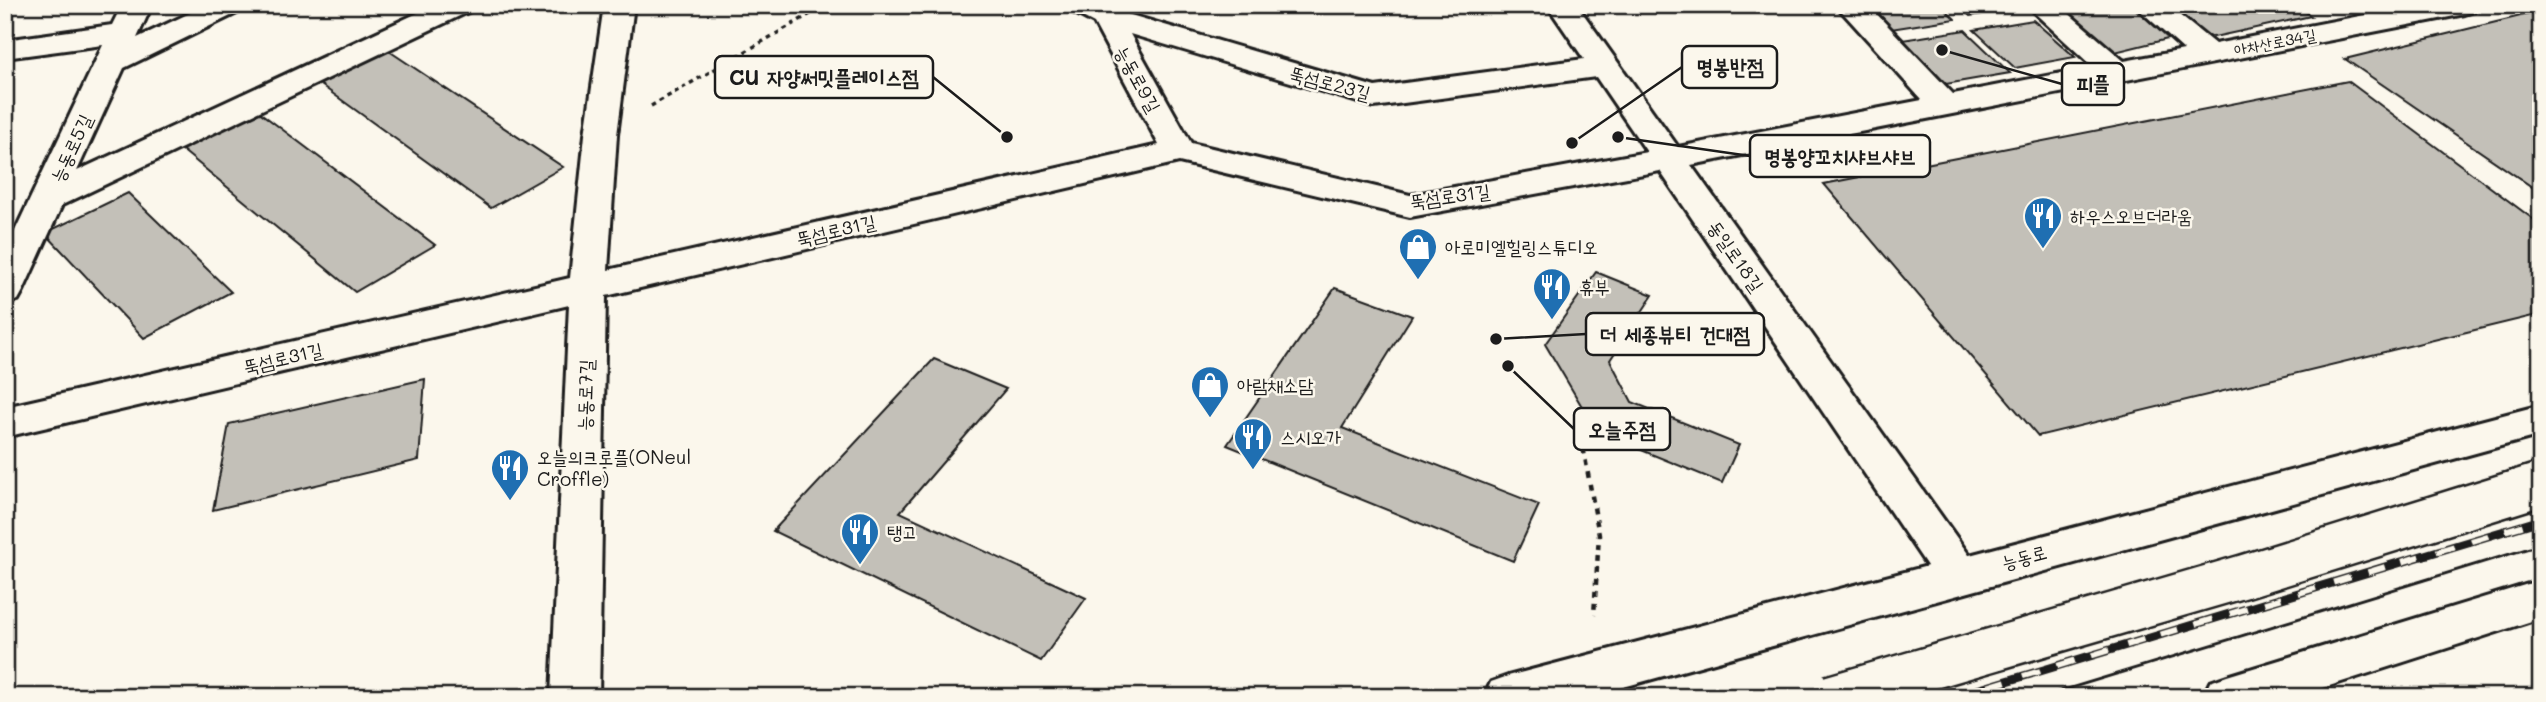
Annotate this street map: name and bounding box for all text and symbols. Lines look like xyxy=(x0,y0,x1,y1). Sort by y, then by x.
street label: 아차산로34길 xyxy=(2232,23,2318,60)
street label: 능동로9길 xyxy=(1110,41,1167,116)
callout: 명봉반점 xyxy=(1682,46,1777,88)
text: 명봉반점 xyxy=(1696,52,1764,79)
callout: CU 자양써밋플레이스점 xyxy=(715,56,933,98)
street label: 뚝섬로23길 xyxy=(1287,60,1373,105)
text: CU 자양써밋플레이스점 xyxy=(729,63,919,90)
callout: 피플 xyxy=(2062,63,2124,105)
text: 피플 xyxy=(2076,69,2110,96)
street label: 능동로5길 xyxy=(44,110,97,186)
callout: 명봉양꼬치샤브샤브 xyxy=(1750,135,1930,177)
text: 명봉양꼬치샤브샤브 xyxy=(1764,142,1916,169)
street label: 뚝섬로31길 xyxy=(1408,178,1492,214)
restaurant icon: 하우스오브더라움 xyxy=(2022,195,2064,250)
place label: 하우스오브더라움 xyxy=(2070,203,2192,228)
street label: 뚝섬로31길 xyxy=(794,208,878,251)
street label: 동일로18길 xyxy=(1703,215,1770,296)
shop icon: 아로미엘힐링스튜디오 xyxy=(1397,226,1439,281)
place label: 아로미엘힐링스튜디오 xyxy=(1445,234,1598,259)
restaurant icon: 휴부 xyxy=(1531,266,1573,321)
place label: 휴부 xyxy=(1579,274,1610,299)
callout: 더 세종뷰티 건대점 xyxy=(1586,313,1764,355)
text: 더 세종뷰티 건대점 xyxy=(1600,320,1750,347)
street label: 뚝섬로31길 xyxy=(241,336,325,379)
street label: 능동로7길 xyxy=(571,359,598,431)
shop icon: 아람채소담 xyxy=(1189,364,1231,419)
place label: 아람채소담 xyxy=(1237,372,1313,397)
callout: 오늘주점 xyxy=(1574,408,1670,450)
text: 오늘주점 xyxy=(1588,415,1656,442)
restaurant icon: 스시오가 xyxy=(1232,416,1274,471)
place label: 스시오가 xyxy=(1280,424,1342,449)
place label: 오늘의크로플(ONeul Croffle) xyxy=(537,444,691,491)
restaurant icon: 오늘의크로플(ONeul Croffle) xyxy=(489,447,531,502)
restaurant icon: 탱고 xyxy=(839,511,881,566)
place label: 탱고 xyxy=(887,519,918,544)
street label: 능동로 xyxy=(1998,539,2049,575)

